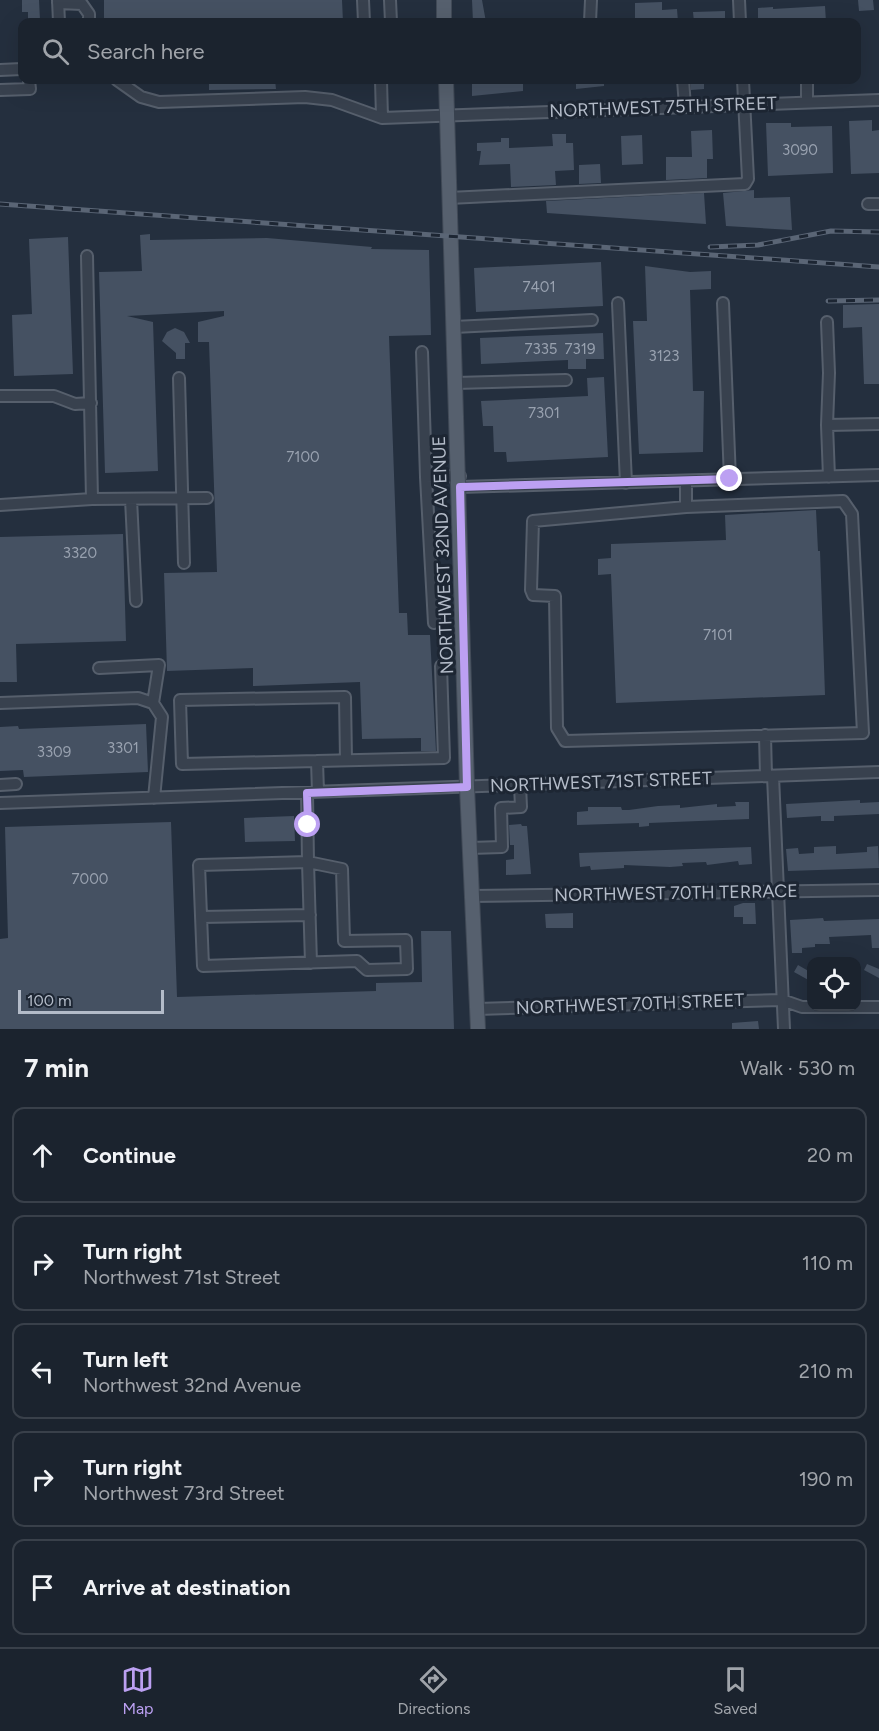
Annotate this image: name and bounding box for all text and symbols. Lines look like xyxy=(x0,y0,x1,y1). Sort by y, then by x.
search box xyxy=(18,18,861,84)
icon: search xyxy=(39,35,72,68)
text: Search here xyxy=(87,38,205,65)
street label: NORTHWEST 75TH STREET xyxy=(549,92,777,122)
house number: 3090 xyxy=(782,141,818,159)
house number: 7401 xyxy=(522,278,556,296)
house number: 7335 xyxy=(524,340,558,358)
house number: 7319 xyxy=(565,340,595,358)
house number: 3123 xyxy=(649,347,679,365)
house number: 7301 xyxy=(528,404,560,422)
street label: NORTHWEST 32ND AVENUE xyxy=(428,435,458,675)
house number: 7100 xyxy=(286,448,320,466)
route end xyxy=(716,465,742,491)
house number: 3320 xyxy=(63,544,97,562)
house number: 7101 xyxy=(703,626,733,644)
house number: 3301 xyxy=(107,739,139,757)
house number: 3309 xyxy=(37,743,71,761)
street label: NORTHWEST 71ST STREET xyxy=(490,767,712,797)
route start xyxy=(294,811,320,837)
house number: 7000 xyxy=(72,870,108,888)
street label: NORTHWEST 70TH TERRACE xyxy=(554,880,798,906)
map controls xyxy=(807,957,861,1011)
button: locate xyxy=(807,957,861,1011)
scale bar xyxy=(18,987,164,1014)
street label: NORTHWEST 70TH STREET xyxy=(515,989,745,1019)
text: 100 m xyxy=(27,991,72,1010)
text: 7 min xyxy=(24,1052,89,1084)
text: Walk · 530 m xyxy=(740,1056,855,1080)
icon: ahead xyxy=(26,1139,59,1172)
text: Continue xyxy=(83,1142,176,1169)
text: 20 m xyxy=(807,1143,853,1167)
text: Turn right xyxy=(83,1238,182,1265)
icon: right xyxy=(26,1247,59,1280)
text: 110 m xyxy=(802,1251,853,1275)
text: Northwest 71st Street xyxy=(83,1265,280,1289)
text: Turn left xyxy=(83,1346,169,1373)
icon: left xyxy=(26,1355,59,1388)
text: 210 m xyxy=(799,1359,853,1383)
text: Northwest 32nd Avenue xyxy=(83,1373,301,1397)
text: Turn right xyxy=(83,1454,182,1481)
icon: right xyxy=(26,1463,59,1496)
text: 190 m xyxy=(799,1467,853,1491)
text: Northwest 73rd Street xyxy=(83,1481,285,1505)
icon: arrive xyxy=(26,1571,59,1604)
text: Arrive at destination xyxy=(83,1574,291,1601)
tab: Map xyxy=(121,1663,154,1718)
tab: Directions xyxy=(397,1663,470,1718)
tab: Saved xyxy=(713,1663,758,1718)

